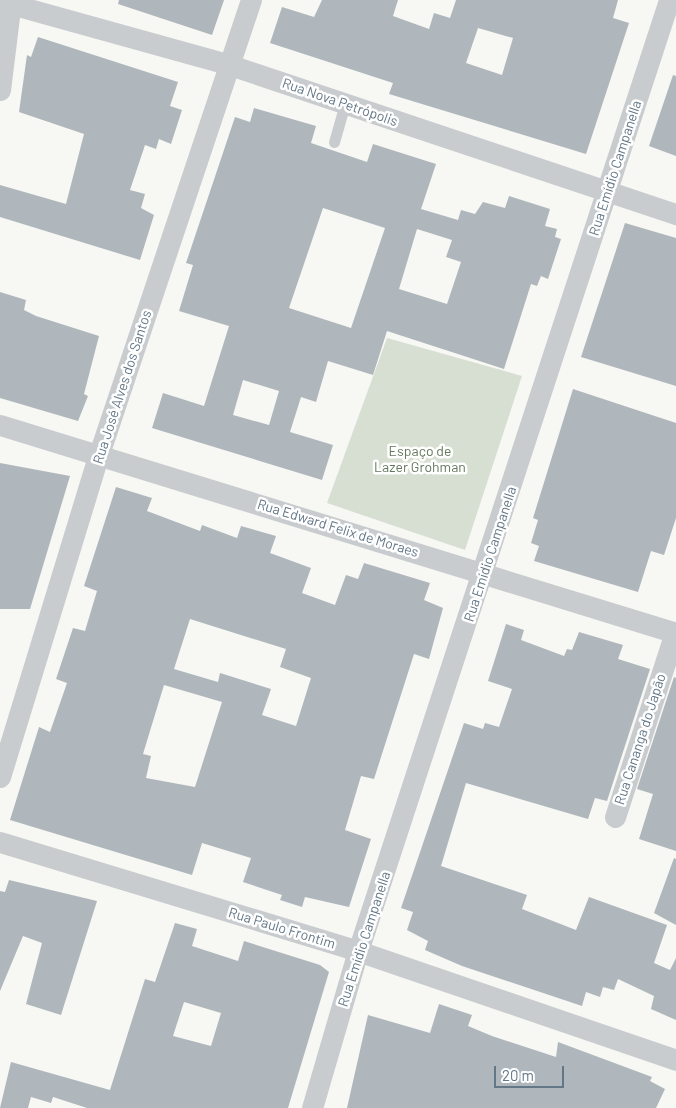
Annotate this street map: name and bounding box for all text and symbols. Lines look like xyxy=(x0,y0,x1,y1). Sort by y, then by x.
street label: Rua Nova Petrópolis xyxy=(280,74,400,130)
street label: Rua Emídio Campanella xyxy=(585,98,645,238)
street label: Rua José Alves dos Santos xyxy=(89,308,155,466)
park label: Espaço de Lazer Grohman xyxy=(374,443,466,476)
street label: Rua Emídio Campanella xyxy=(460,484,520,624)
street label: Rua Edward Felix de Moraes xyxy=(255,495,421,561)
street label: Rua Cananga do Japão xyxy=(611,671,669,807)
street label: Rua Emídio Campanella xyxy=(334,869,394,1009)
street label: Rua Paulo Frontim xyxy=(227,904,337,952)
scale bar xyxy=(496,1056,566,1088)
text: 20 m xyxy=(502,1066,534,1084)

